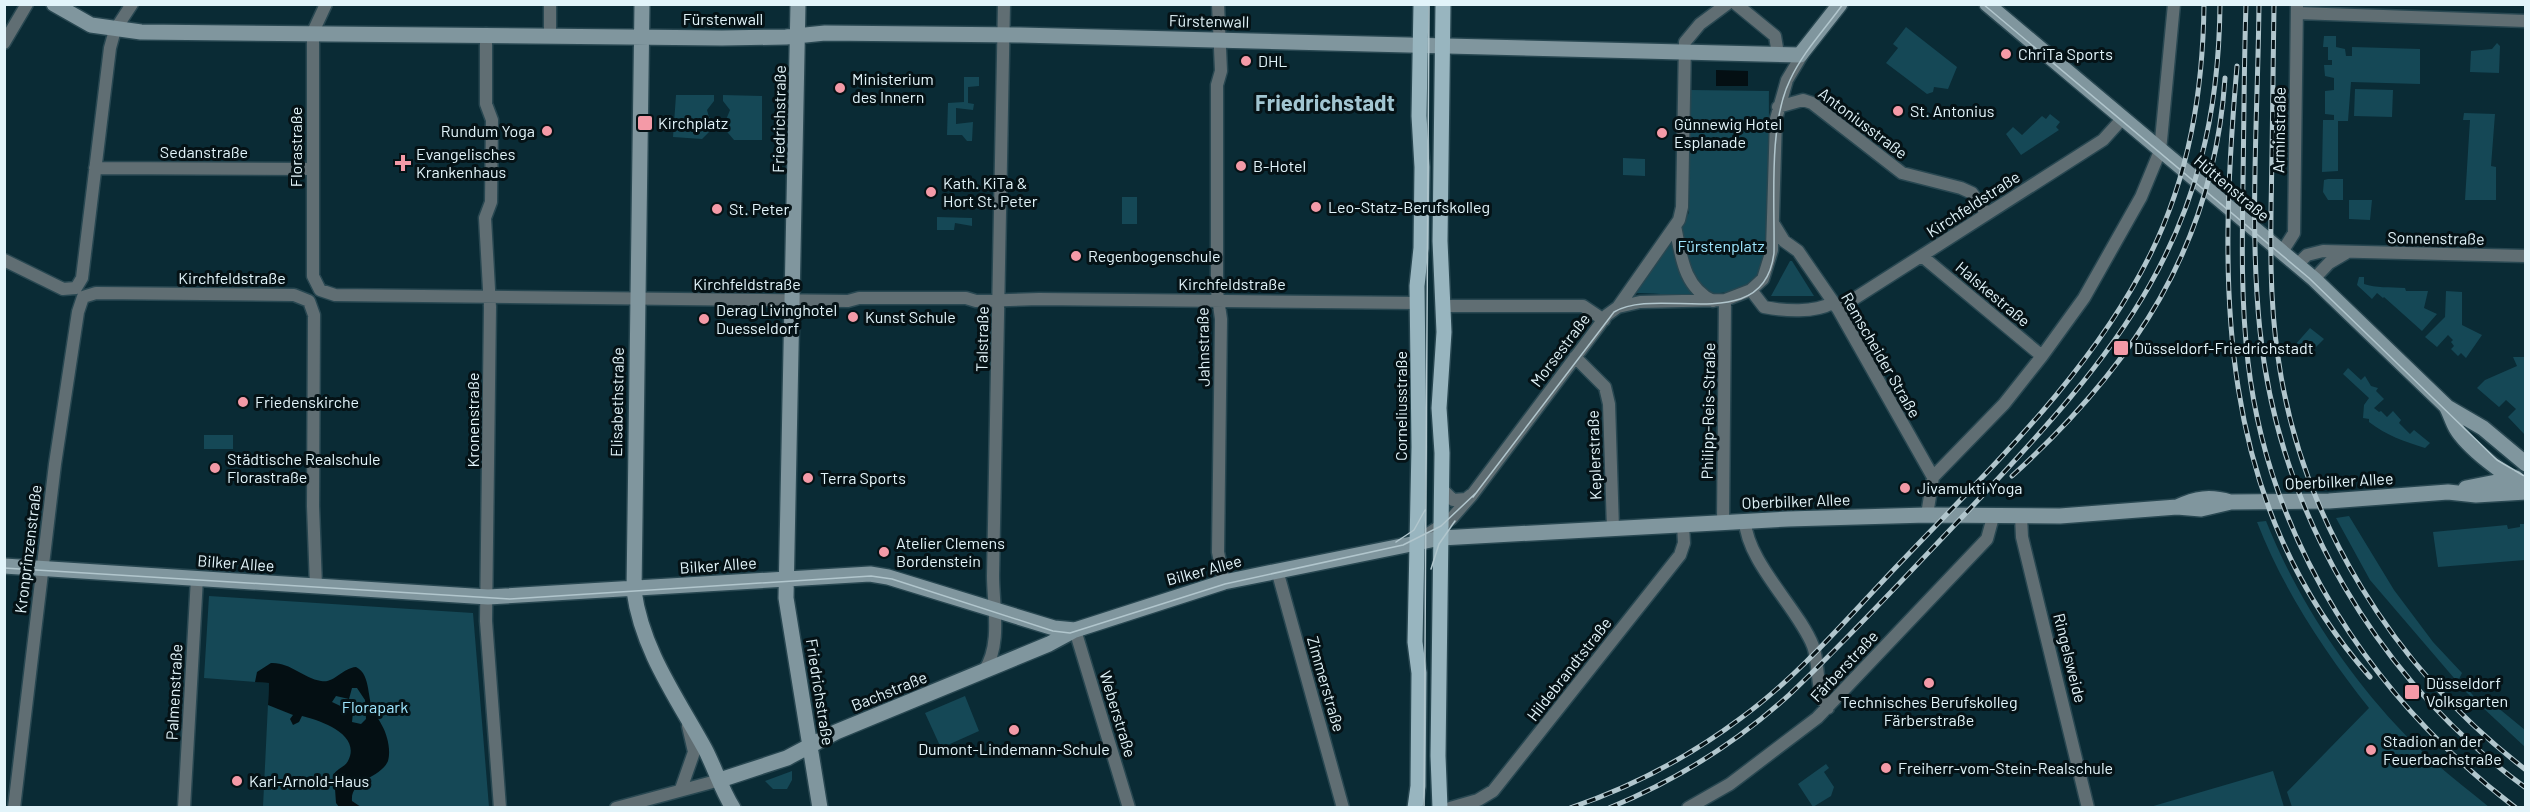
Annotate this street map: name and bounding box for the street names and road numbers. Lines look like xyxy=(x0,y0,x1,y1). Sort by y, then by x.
street label: Fürstenwall xyxy=(683,9,763,28)
street label: Fürstenwall xyxy=(1169,10,1249,31)
street label: Friedrichstraße xyxy=(768,65,789,173)
street label: Antoniusstraße xyxy=(1815,83,1911,162)
street label: Arminstraße xyxy=(2268,87,2289,173)
street label: Florastraße xyxy=(286,107,305,187)
street label: Sedanstraße xyxy=(160,142,248,161)
street label: Hüttenstraße xyxy=(2191,151,2274,225)
street label: Kirchfeldstraße xyxy=(1923,166,2023,241)
street label: Sonnenstraße xyxy=(2387,227,2485,248)
street label: Halskestraße xyxy=(1952,257,2034,330)
street label: Kirchfeldstraße xyxy=(178,268,286,287)
street label: Kirchfeldstraße xyxy=(693,274,801,293)
street label: Kirchfeldstraße xyxy=(1178,274,1286,293)
street label: Remscheider Straße xyxy=(1838,289,1925,421)
street label: Talstraße xyxy=(971,306,992,372)
street label: Jahnstraße xyxy=(1192,307,1213,387)
street label: Morsestraße xyxy=(1526,309,1593,390)
street label: Philipp-Reis-Straße xyxy=(1697,342,1718,480)
street label: Elisabethstraße xyxy=(606,347,627,457)
street label: Corneliusstraße xyxy=(1391,351,1410,461)
street label: Kronenstraße xyxy=(463,373,482,467)
street label: Keplerstraße xyxy=(1582,410,1605,500)
street label: Oberbilker Allee xyxy=(2284,468,2394,493)
street label: Kronprinzenstraße xyxy=(10,484,45,614)
street label: Oberbilker Allee xyxy=(1741,489,1851,512)
street label: Bilker Allee xyxy=(197,550,275,575)
street label: Bilker Allee xyxy=(1164,550,1244,589)
street label: Bilker Allee xyxy=(679,552,757,577)
street label: Ringelsweide xyxy=(2050,611,2091,705)
street label: Hildebrandtstraße xyxy=(1522,613,1615,724)
street label: Färberstraße xyxy=(1806,626,1881,705)
street label: Zimmerstraße xyxy=(1304,634,1349,734)
street label: Friedrichstraße xyxy=(803,637,838,747)
street label: Palmenstraße xyxy=(161,643,186,741)
street label: Bachstraße xyxy=(848,667,929,714)
street label: Weberstraße xyxy=(1096,668,1141,759)

